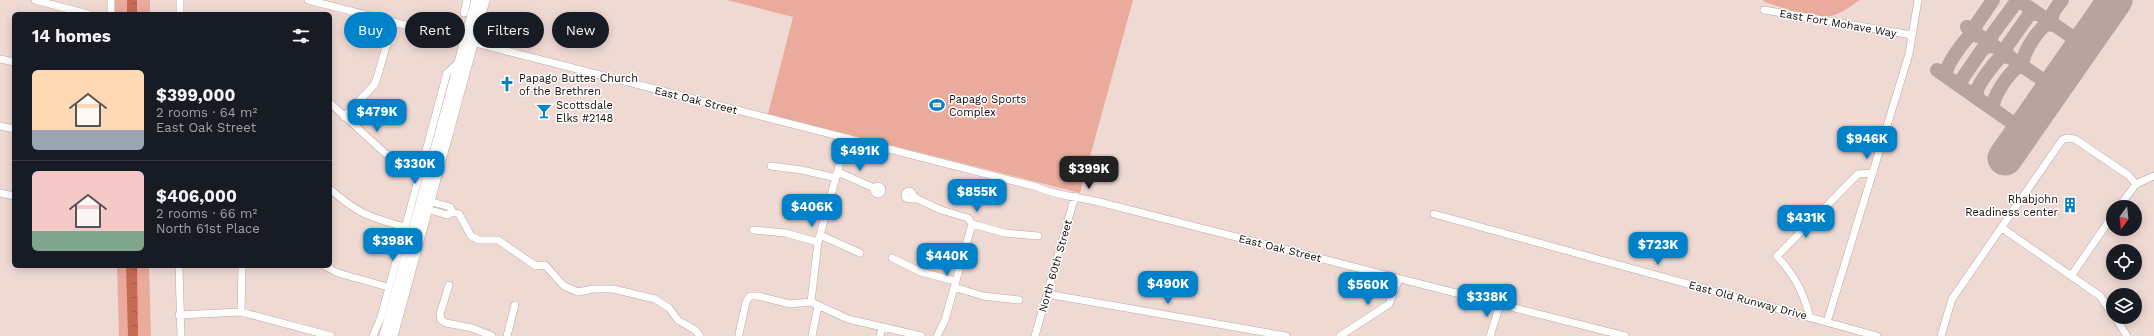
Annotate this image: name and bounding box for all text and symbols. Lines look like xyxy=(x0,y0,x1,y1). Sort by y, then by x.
street label: East Fort Mohave Way xyxy=(1778,7,1898,40)
chip: Buy xyxy=(344,12,397,48)
chip: Rent xyxy=(405,12,465,48)
chip: Filters xyxy=(473,12,544,48)
chip: New xyxy=(552,12,609,48)
icon: filters xyxy=(290,25,312,47)
text: 14 homes xyxy=(32,26,111,46)
place label: Papago Buttes Church of the Brethren xyxy=(519,72,638,98)
church icon: Papago Buttes Church of the Brethren xyxy=(498,75,516,93)
street label: East Oak Street xyxy=(653,84,739,117)
text: $399,000 xyxy=(156,85,235,105)
icon: home xyxy=(64,86,112,134)
place label: Papago Sports Complex xyxy=(949,93,1027,119)
sports icon: Papago Sports Complex xyxy=(928,96,946,114)
pin: $479K xyxy=(349,99,405,133)
place label: Scottsdale Elks #2148 xyxy=(556,99,614,125)
bar icon: Scottsdale Elks #2148 xyxy=(535,102,553,120)
text: $479K xyxy=(356,104,398,119)
text: 2 rooms · 64 m² xyxy=(156,105,257,120)
text: East Oak Street xyxy=(156,120,256,135)
pin: $946K xyxy=(1839,126,1895,160)
text: $946K xyxy=(1846,131,1888,146)
pin: $491K xyxy=(832,138,888,172)
text: $491K xyxy=(840,143,880,158)
pin: $330K xyxy=(387,151,443,185)
text: $330K xyxy=(394,156,436,171)
pin: $399K xyxy=(1061,156,1117,190)
text: $399K xyxy=(1068,161,1110,176)
pin: $855K xyxy=(949,179,1005,213)
text: $855K xyxy=(957,184,997,199)
text: $406,000 xyxy=(156,186,237,206)
icon: home xyxy=(64,187,112,235)
place label: Rhabjohn Readiness center xyxy=(1965,193,2059,219)
pin: $406K xyxy=(784,194,840,228)
building icon: Rhabjohn Readiness center xyxy=(2061,196,2079,214)
text: $406K xyxy=(791,199,833,214)
north arrow xyxy=(2106,200,2142,236)
map controls xyxy=(2106,200,2142,324)
pin: $431K xyxy=(1778,205,1834,239)
text: 2 rooms · 66 m² xyxy=(156,206,257,221)
text: $431K xyxy=(1786,210,1826,225)
street label: North 60th Street xyxy=(1036,218,1075,314)
text: North 61st Place xyxy=(156,221,260,236)
pin: $398K xyxy=(365,228,421,262)
street label: East Oak Street xyxy=(1237,232,1323,265)
pin: $723K xyxy=(1630,232,1686,266)
text: $398K xyxy=(372,233,414,248)
text: $723K xyxy=(1638,237,1678,252)
pin: $440K xyxy=(919,243,975,277)
button: locate xyxy=(2106,244,2142,280)
text: $440K xyxy=(926,248,968,263)
pin: $490K xyxy=(1140,271,1196,305)
pin: $560K xyxy=(1340,272,1396,306)
text: $490K xyxy=(1147,276,1189,291)
text: $560K xyxy=(1347,277,1389,292)
street label: East Old Runway Drive xyxy=(1687,278,1808,323)
pin: $338K xyxy=(1459,284,1515,318)
button: layers xyxy=(2106,288,2142,324)
text: $338K xyxy=(1467,289,1507,304)

